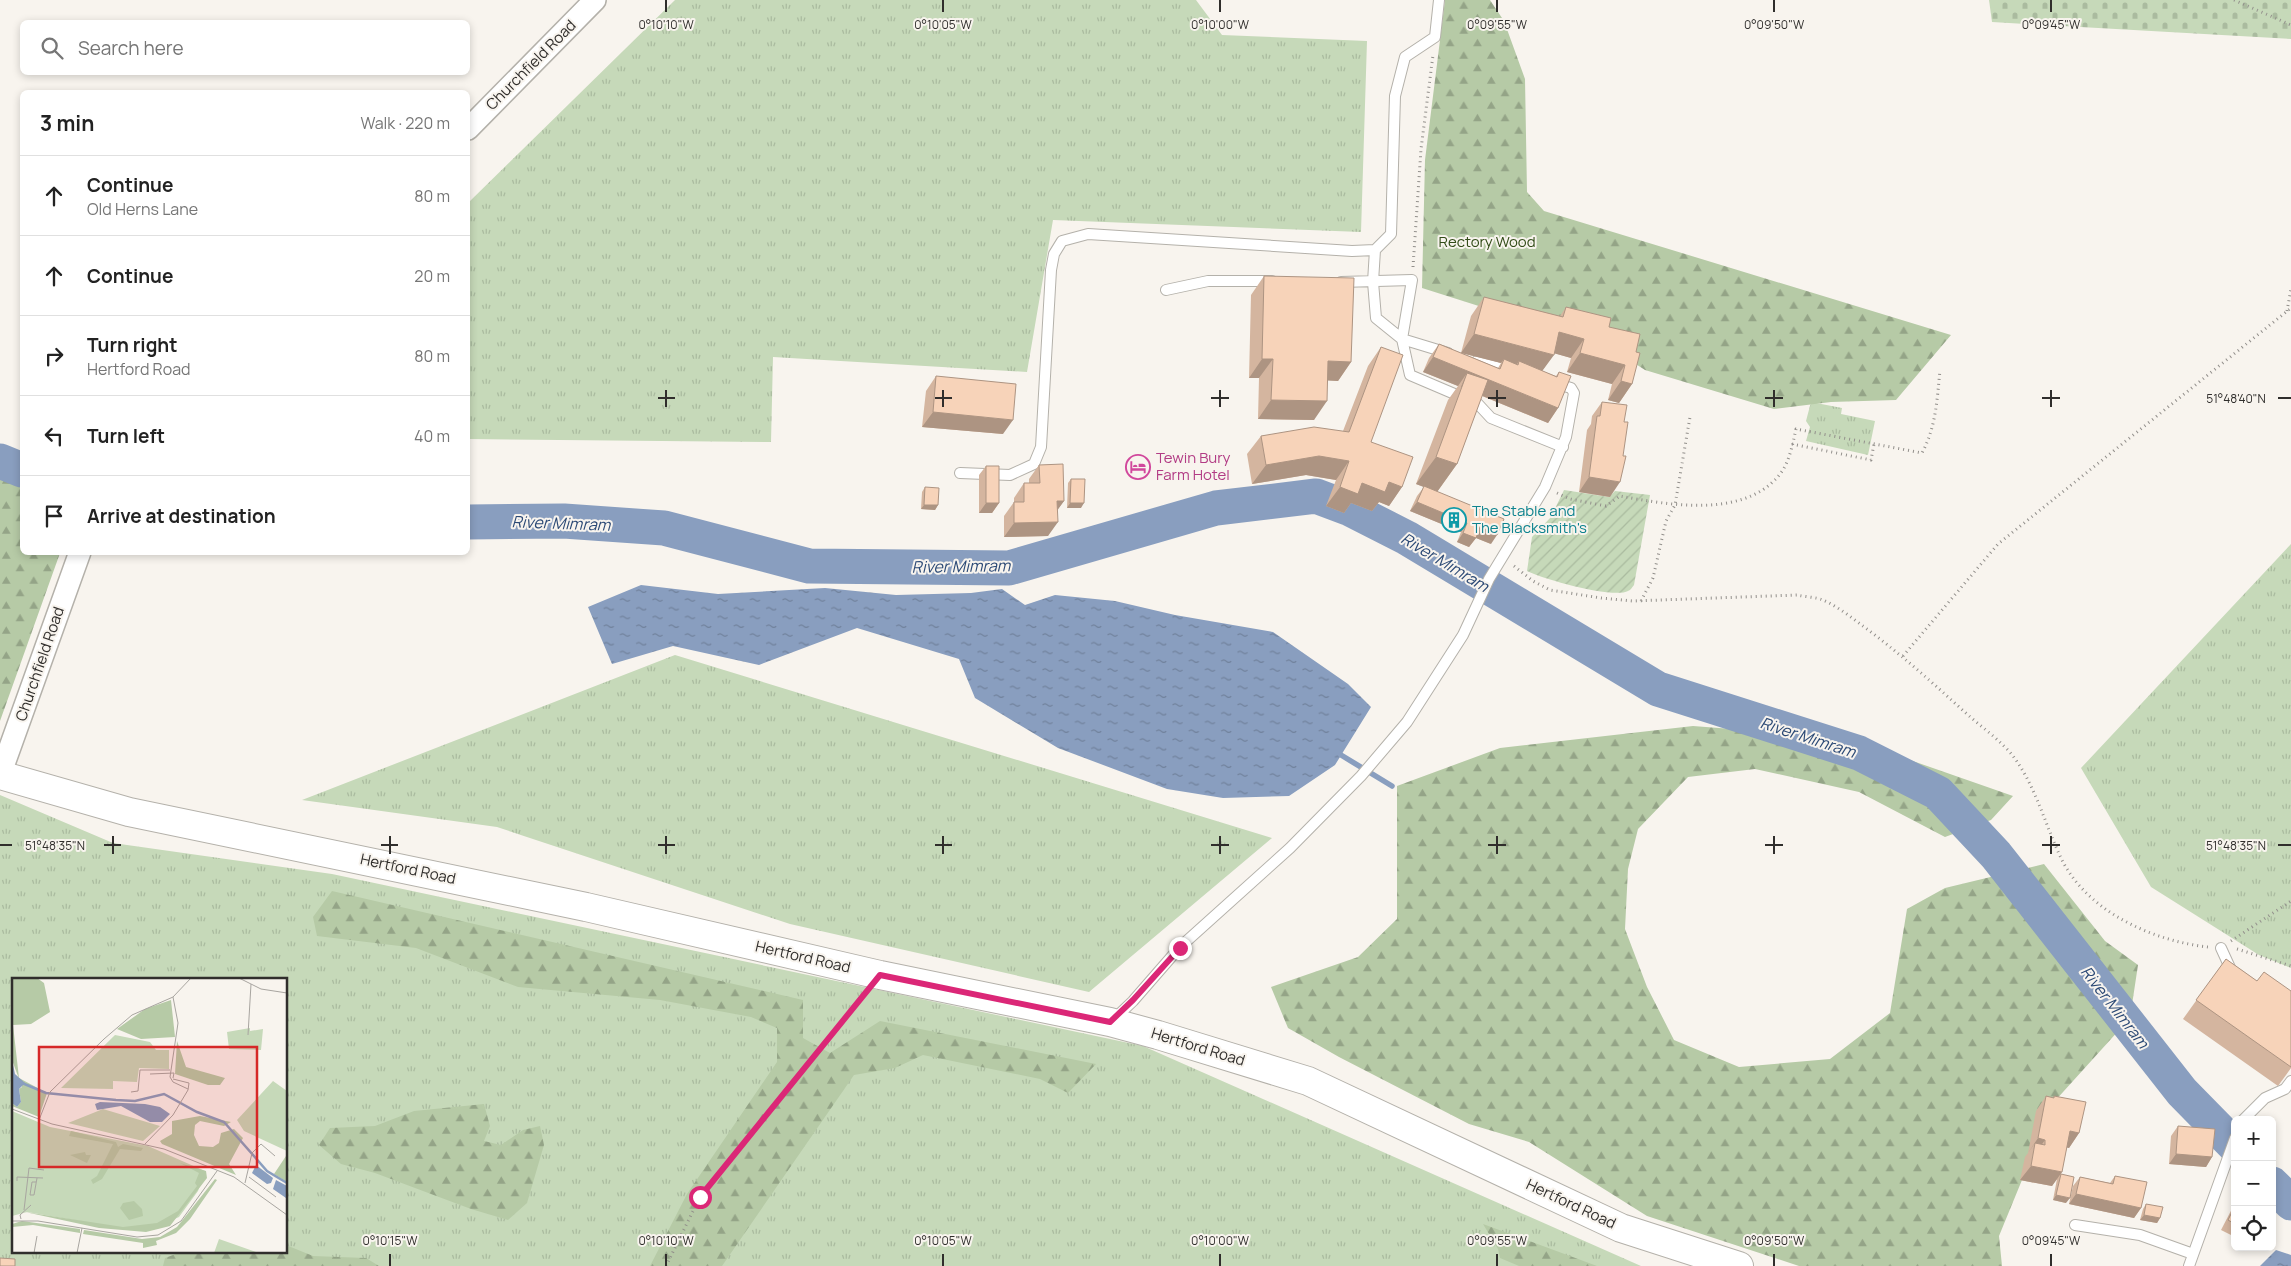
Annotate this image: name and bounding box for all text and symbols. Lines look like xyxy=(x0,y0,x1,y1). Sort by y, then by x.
street label: Churchfield Road xyxy=(481,15,580,114)
text: 0°10'10"W xyxy=(638,16,694,33)
text: 0°10'05"W xyxy=(914,16,973,33)
text: 0°10'00"W xyxy=(1191,16,1250,33)
text: 0°09'55"W xyxy=(1467,16,1528,33)
text: 0°09'50"W xyxy=(1744,16,1805,33)
text: 0°09'45"W xyxy=(2022,16,2081,33)
search box xyxy=(20,20,470,75)
icon: search xyxy=(38,34,66,62)
text: Search here xyxy=(78,35,184,61)
text: 3 min xyxy=(40,109,94,137)
text: Walk · 220 m xyxy=(360,112,450,134)
text: Continue xyxy=(87,172,173,198)
icon: ahead xyxy=(40,182,68,210)
text: 80 m xyxy=(414,185,450,207)
text: Old Herns Lane xyxy=(87,198,198,220)
park label: Rectory Wood xyxy=(1438,231,1536,252)
icon: ahead xyxy=(40,262,68,290)
text: Continue xyxy=(87,263,173,289)
text: 20 m xyxy=(414,265,450,287)
text: Turn right xyxy=(87,332,177,358)
icon: right xyxy=(40,342,68,370)
text: 80 m xyxy=(414,345,450,367)
text: Hertford Road xyxy=(87,358,191,380)
text: 51°48'40"N xyxy=(2206,390,2266,407)
icon: left xyxy=(40,422,68,450)
text: Turn left xyxy=(87,423,165,449)
text: 40 m xyxy=(414,425,450,447)
place label: Tewin Bury Farm Hotel xyxy=(1156,447,1231,485)
hotel icon: Tewin Bury Farm Hotel xyxy=(1125,454,1151,480)
place label: The Stable and The Blacksmith's xyxy=(1472,500,1587,538)
icon: arrive xyxy=(40,502,68,530)
text: Arrive at destination xyxy=(87,503,276,529)
building icon: The Stable and The Blacksmith's xyxy=(1441,507,1467,533)
water label: River Mimram xyxy=(511,510,612,536)
water label: River Mimram xyxy=(1397,527,1494,598)
water label: River Mimram xyxy=(912,554,1012,578)
street label: Churchfield Road xyxy=(10,604,69,724)
water label: River Mimram xyxy=(1758,711,1860,763)
text: 51°48'35"N xyxy=(25,837,85,854)
text: 51°48'35"N xyxy=(2206,837,2266,854)
street label: Hertford Road xyxy=(358,848,458,889)
street label: Hertford Road xyxy=(753,935,853,978)
route end xyxy=(1169,937,1192,960)
water label: River Mimram xyxy=(2076,961,2155,1054)
inset map xyxy=(12,978,288,1254)
street label: Hertford Road xyxy=(1149,1022,1248,1071)
map controls xyxy=(2231,1116,2276,1251)
button: + xyxy=(2231,1116,2276,1161)
button: − xyxy=(2231,1161,2276,1206)
street label: Hertford Road xyxy=(1523,1174,1620,1234)
route start xyxy=(689,1186,712,1209)
button: locate xyxy=(2231,1206,2276,1251)
text: 0°10'15"W xyxy=(363,1232,418,1249)
text: 0°10'10"W xyxy=(638,1232,694,1249)
text: 0°10'05"W xyxy=(914,1232,973,1249)
text: 0°10'00"W xyxy=(1191,1232,1250,1249)
text: 0°09'55"W xyxy=(1467,1232,1528,1249)
text: 0°09'50"W xyxy=(1744,1232,1805,1249)
text: 0°09'45"W xyxy=(2022,1232,2081,1249)

